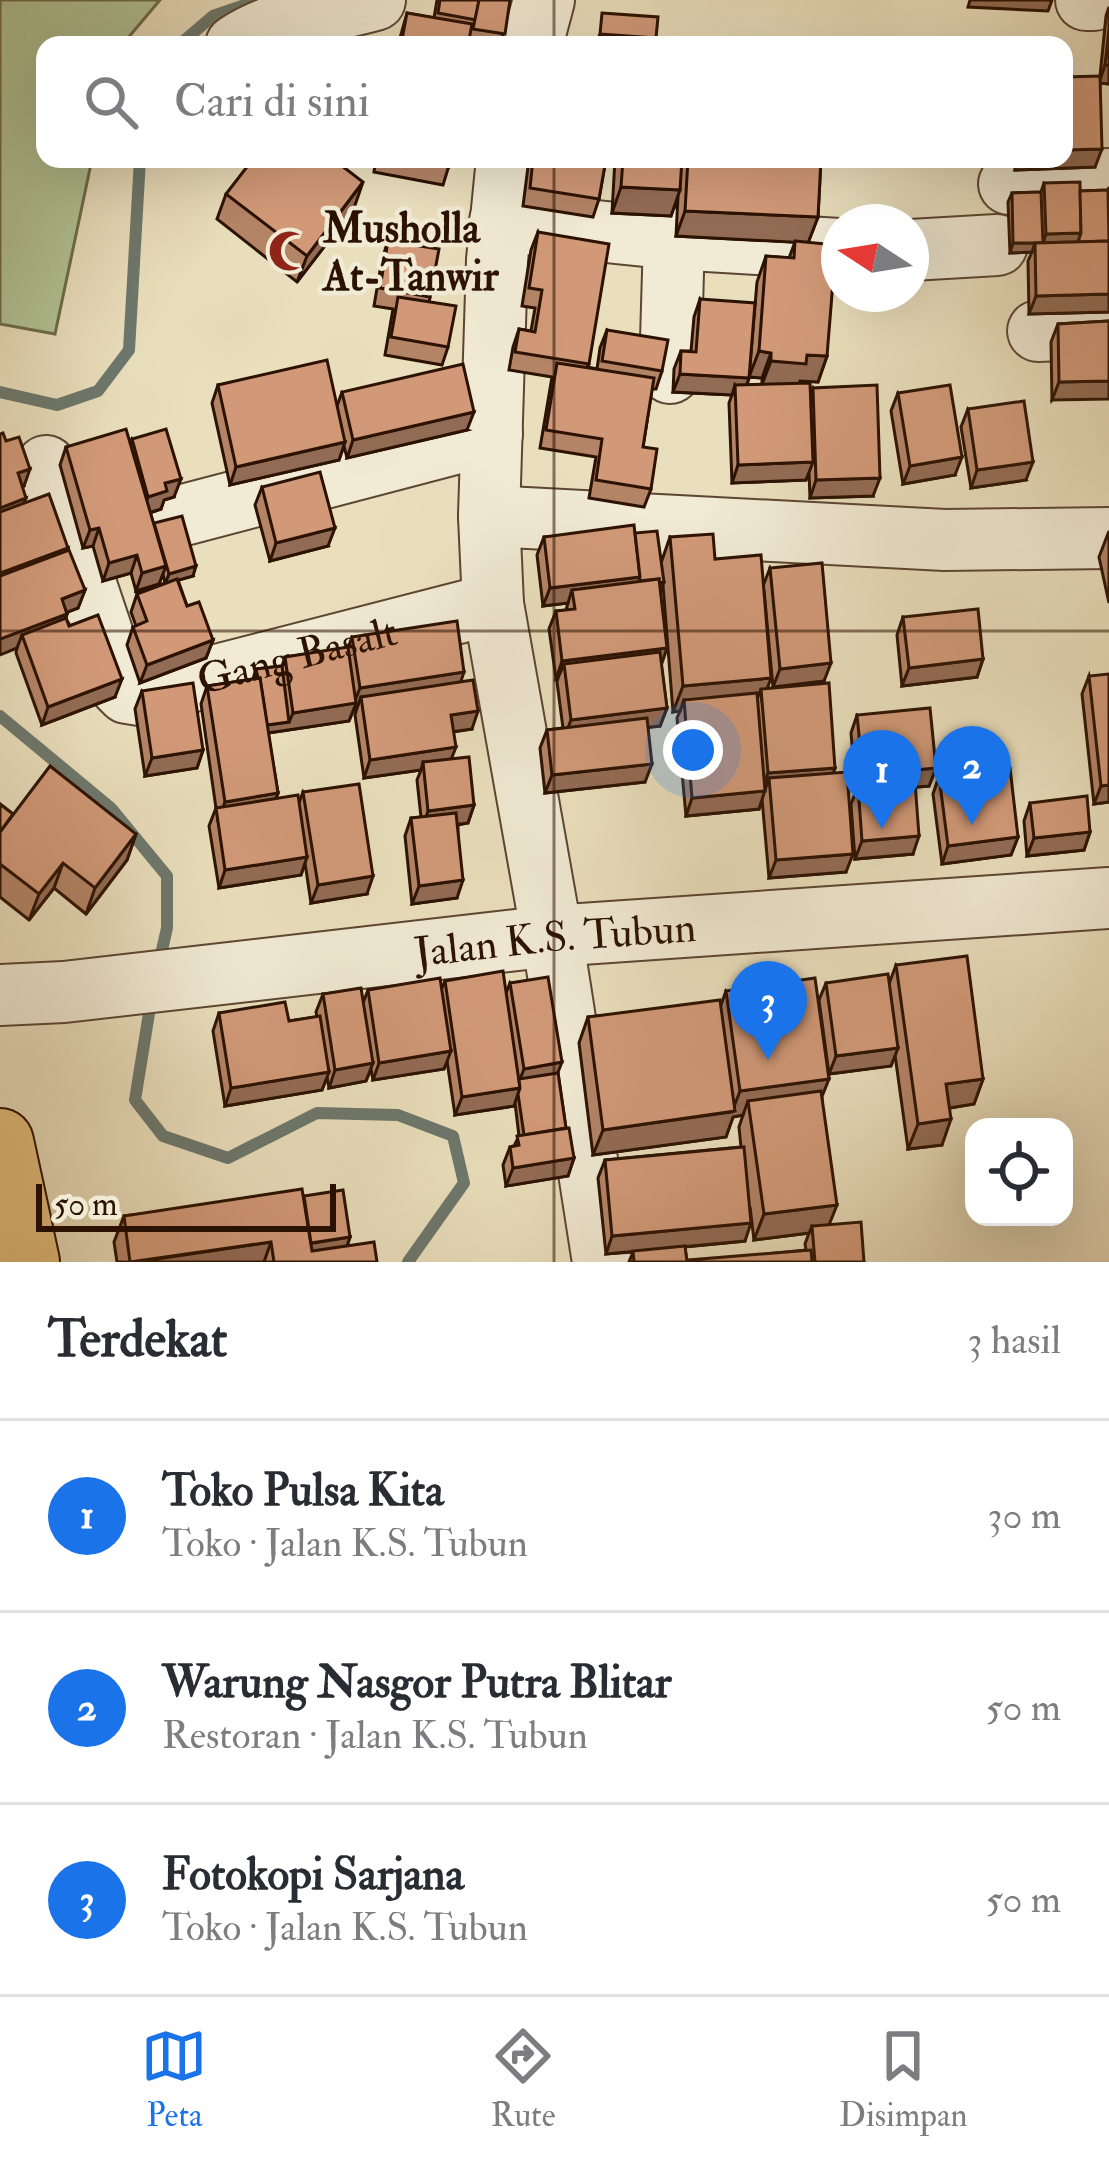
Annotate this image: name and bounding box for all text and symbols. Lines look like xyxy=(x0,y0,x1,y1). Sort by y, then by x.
search box xyxy=(36,36,1073,168)
icon: search xyxy=(78,69,144,135)
text: Cari di sini xyxy=(174,74,370,130)
place label: Musholla At-Tanwir xyxy=(321,203,500,303)
north arrow xyxy=(821,204,929,312)
mosque icon: Musholla At-Tanwir xyxy=(266,228,312,274)
street label: Gang Basalt xyxy=(192,606,403,707)
your location xyxy=(663,720,723,780)
pin: 2 xyxy=(933,726,1011,825)
pin: 1 xyxy=(843,730,921,829)
street label: Jalan K.S. Tubun xyxy=(411,902,698,980)
pin: 3 xyxy=(729,961,807,1060)
map controls xyxy=(965,1118,1073,1226)
button: locate xyxy=(965,1118,1073,1226)
scale bar xyxy=(36,1178,336,1231)
text: 50 m xyxy=(54,1184,118,1225)
text: Terdekat xyxy=(48,1308,227,1372)
text: 3 hasil xyxy=(968,1316,1061,1365)
text: Toko Pulsa Kita xyxy=(162,1463,444,1519)
text: 1 xyxy=(80,1491,94,1540)
text: 30 m xyxy=(988,1491,1061,1540)
text: Toko · Jalan K.S. Tubun xyxy=(162,1519,528,1568)
text: Warung Nasgor Putra Blitar xyxy=(162,1655,672,1711)
text: 2 xyxy=(77,1683,97,1732)
text: 50 m xyxy=(986,1683,1061,1732)
text: Restoran · Jalan K.S. Tubun xyxy=(162,1711,588,1760)
text: Fotokopi Sarjana xyxy=(162,1847,464,1903)
text: 3 xyxy=(80,1875,94,1924)
text: 50 m xyxy=(986,1875,1061,1924)
text: Toko · Jalan K.S. Tubun xyxy=(162,1903,528,1952)
tab: Peta xyxy=(141,2023,207,2136)
tab: Rute xyxy=(490,2023,556,2136)
tab: Disimpan xyxy=(839,2023,968,2136)

